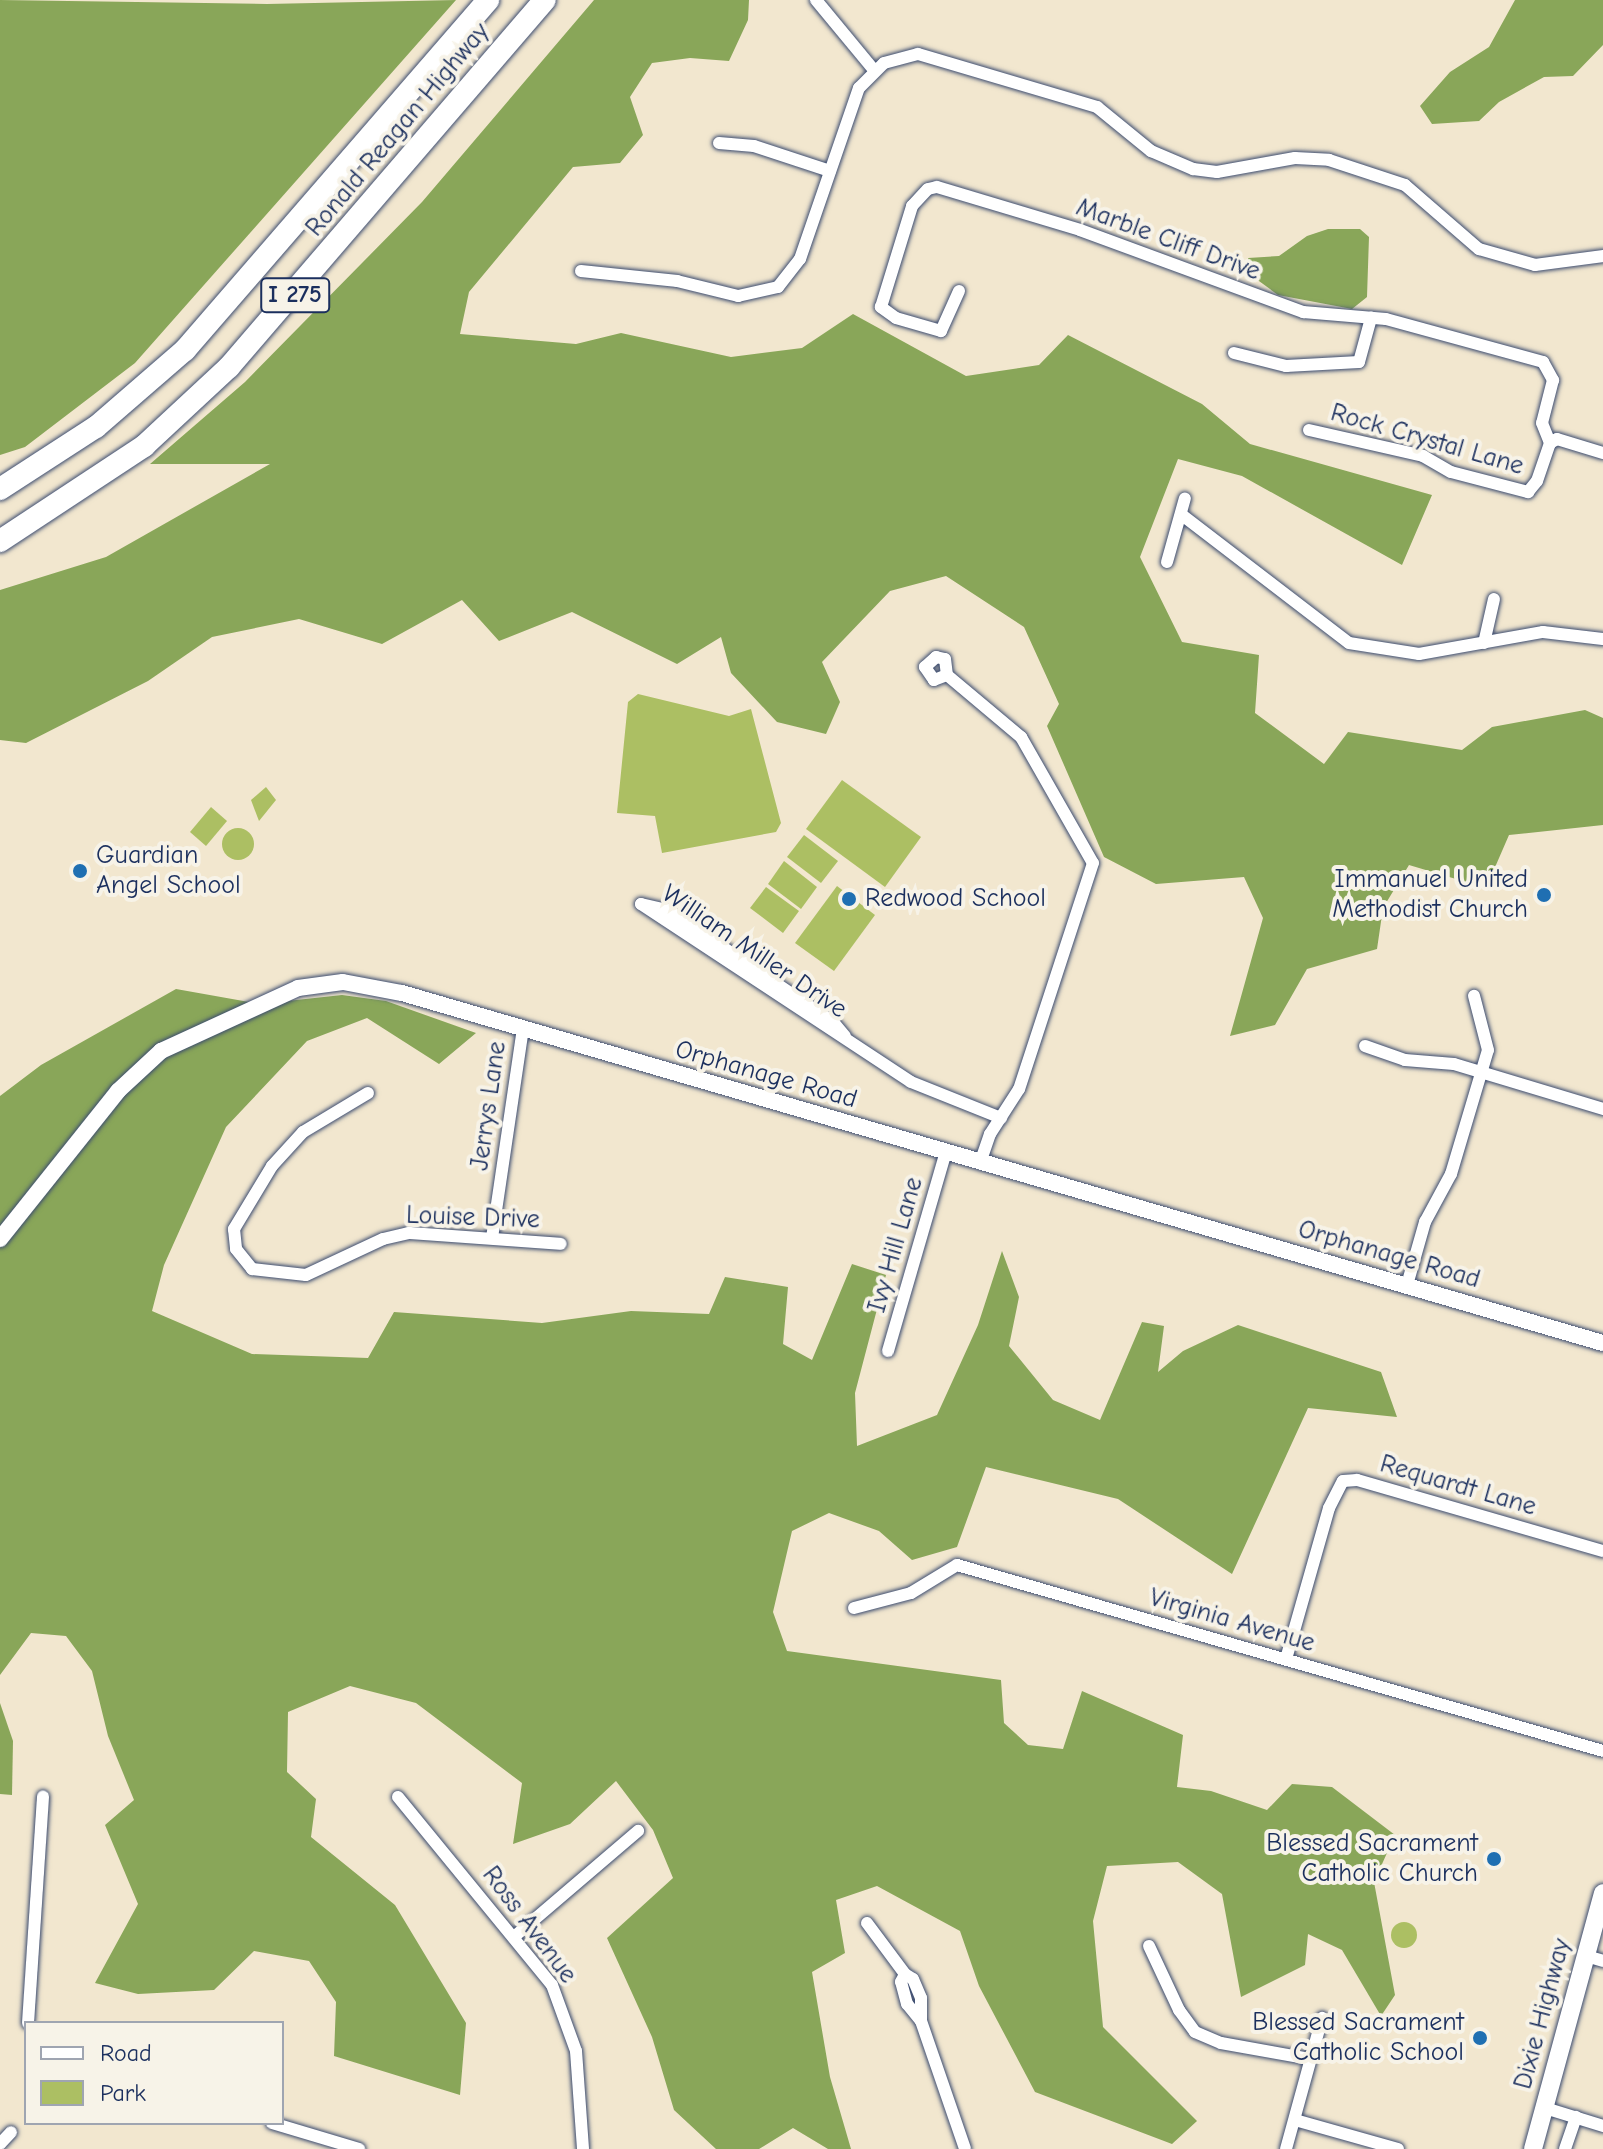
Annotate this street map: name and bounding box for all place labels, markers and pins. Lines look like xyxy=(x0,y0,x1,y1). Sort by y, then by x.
place label: Guardian Angel School xyxy=(96,840,241,902)
marker: Guardian Angel School xyxy=(71,862,89,880)
place label: Immanuel United Methodist Church xyxy=(1332,864,1528,926)
place label: Redwood School xyxy=(865,883,1046,915)
marker: Immanuel United Methodist Church xyxy=(1535,886,1553,904)
marker: Redwood School xyxy=(840,890,858,908)
place label: Blessed Sacrament Catholic Church xyxy=(1266,1828,1478,1890)
marker: Blessed Sacrament Catholic Church xyxy=(1485,1850,1503,1868)
place label: Blessed Sacrament Catholic School xyxy=(1252,2007,1464,2068)
marker: Blessed Sacrament Catholic School xyxy=(1471,2029,1489,2047)

